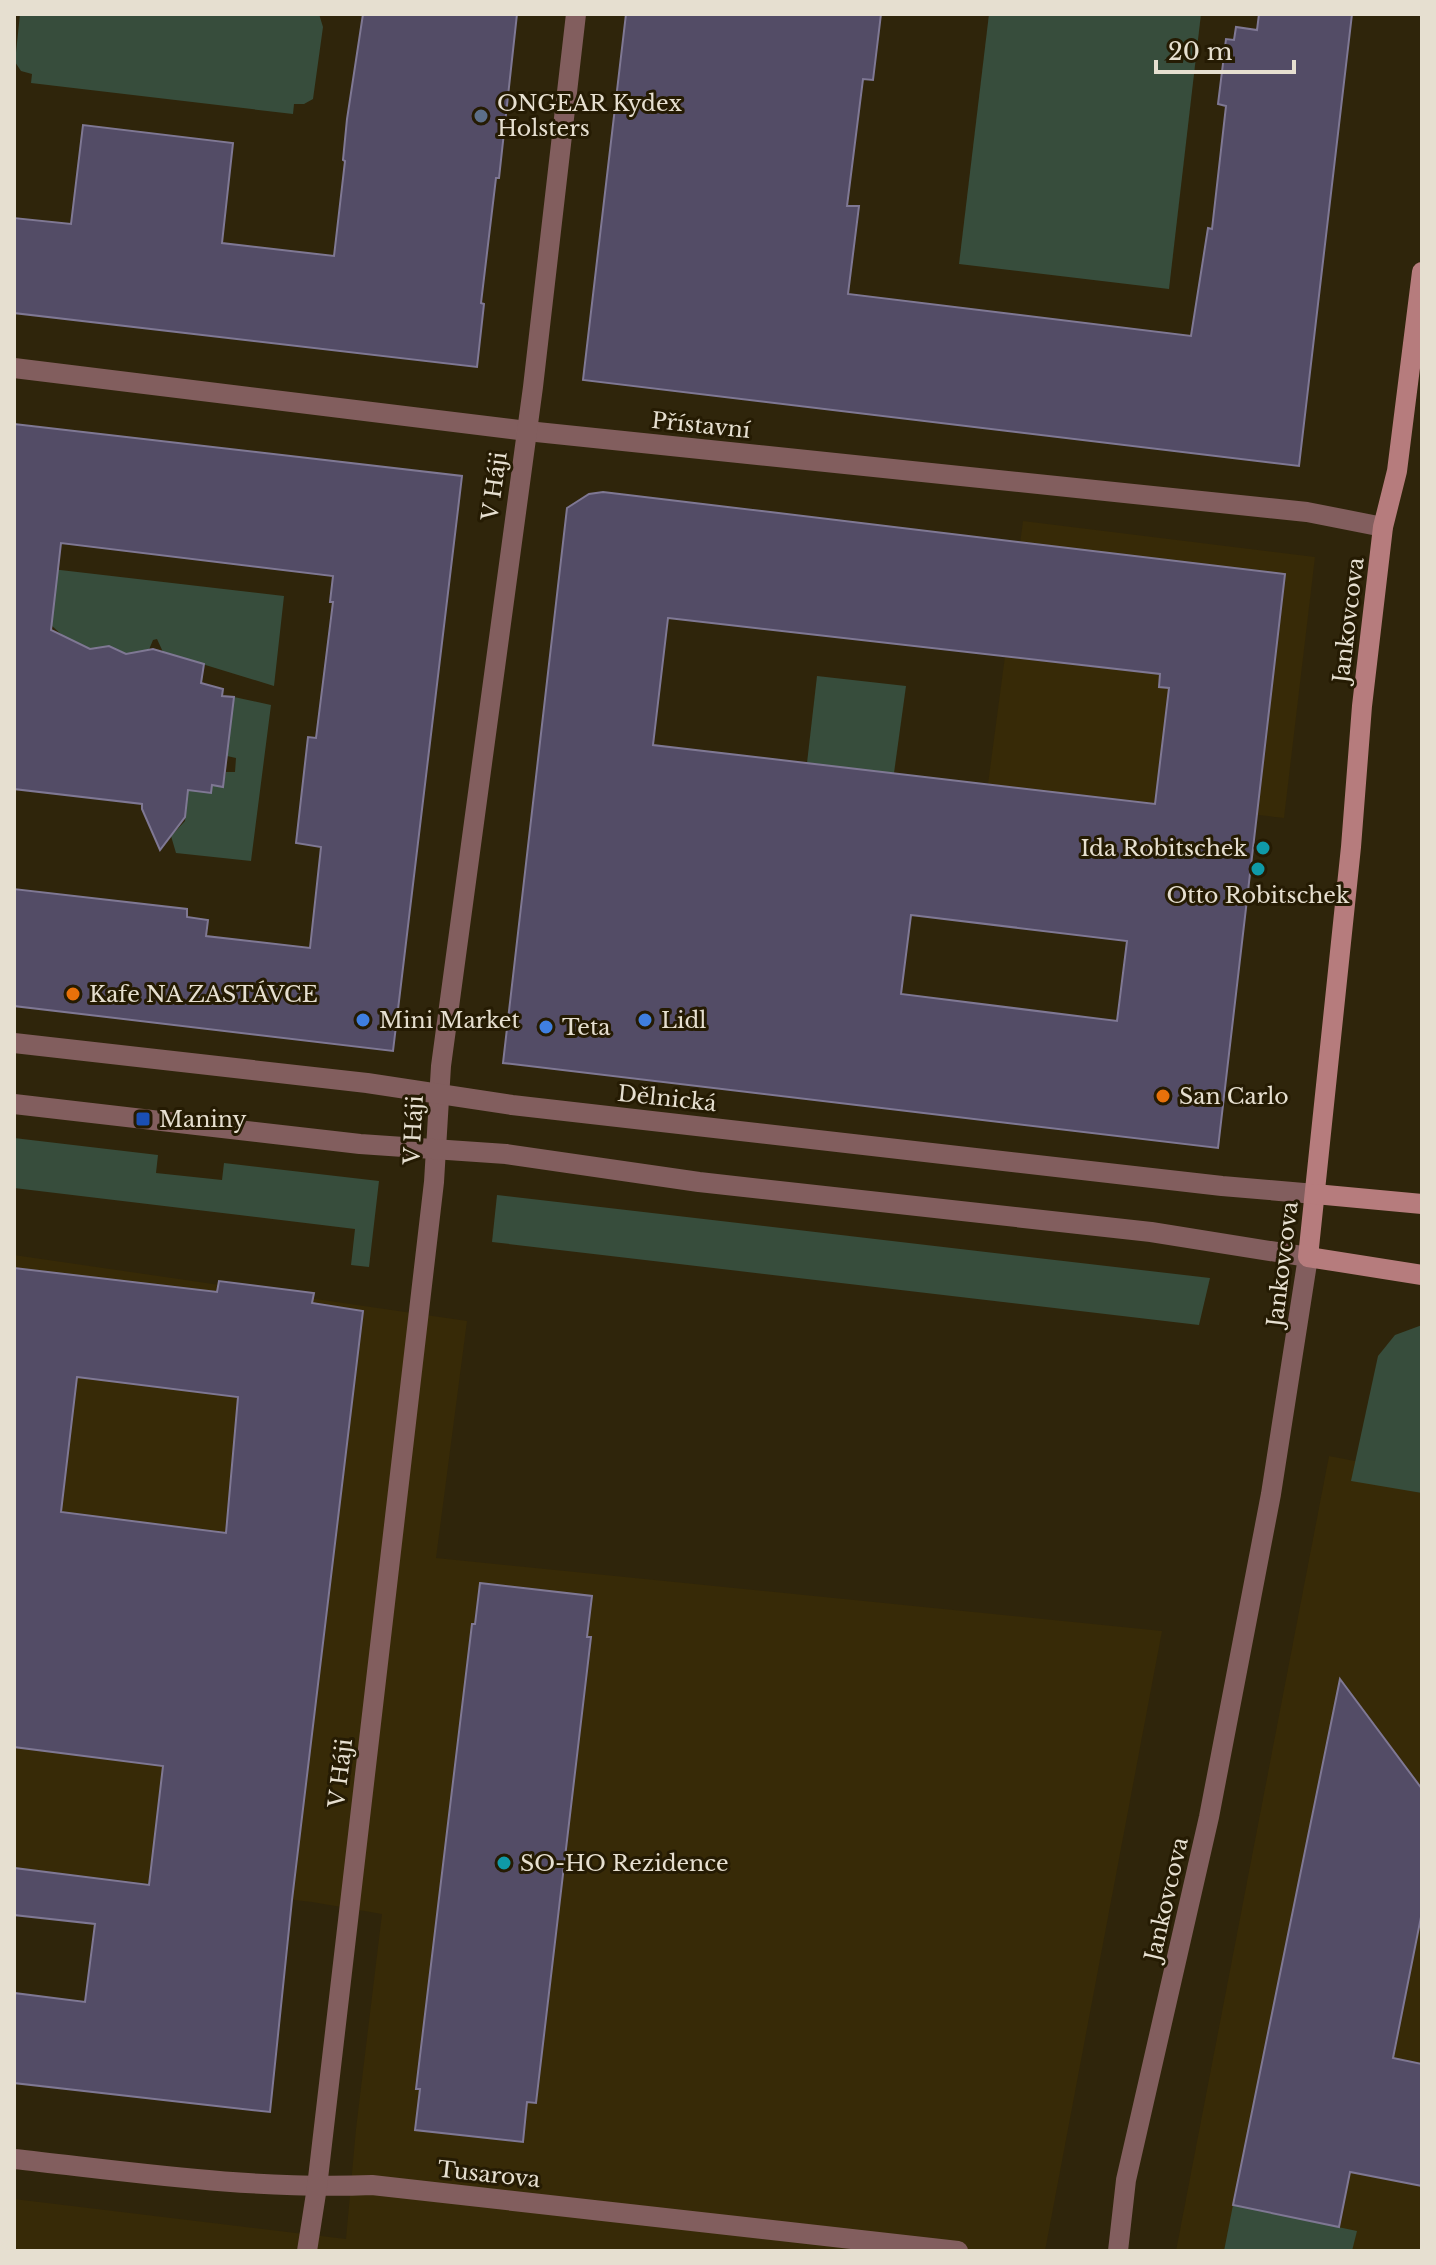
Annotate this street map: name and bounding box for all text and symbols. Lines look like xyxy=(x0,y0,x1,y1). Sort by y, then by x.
scale bar xyxy=(1156,24,1294,74)
text: 20 m xyxy=(1168,37,1233,66)
place label: ONGEAR Kydex Holsters xyxy=(497,90,682,142)
marker: ONGEAR Kydex Holsters xyxy=(472,107,490,125)
street label: Přístavní xyxy=(650,407,752,444)
street label: V Háji xyxy=(476,449,513,523)
street label: Jankovcova xyxy=(1327,555,1370,687)
place label: Ida Robitschek xyxy=(1081,835,1247,862)
marker: Ida Robitschek xyxy=(1254,839,1272,857)
marker: Otto Robitschek xyxy=(1249,860,1267,878)
place label: Otto Robitschek xyxy=(1167,882,1350,909)
place label: Kafe NA ZASTÁVCE xyxy=(89,980,318,1008)
marker: Kafe NA ZASTÁVCE xyxy=(64,985,82,1003)
place label: Mini Market xyxy=(379,1007,520,1034)
place label: Lidl xyxy=(661,1007,707,1034)
marker: Mini Market xyxy=(354,1011,372,1029)
marker: Lidl xyxy=(636,1011,654,1029)
place label: Teta xyxy=(562,1014,611,1041)
marker: Teta xyxy=(537,1018,555,1036)
street label: Dělnická xyxy=(616,1080,719,1117)
place label: San Carlo xyxy=(1179,1083,1289,1110)
marker: San Carlo xyxy=(1154,1087,1172,1105)
street label: V Háji xyxy=(398,1094,429,1166)
place label: Maniny xyxy=(159,1106,247,1133)
marker: Maniny xyxy=(134,1110,152,1128)
street label: Jankovcova xyxy=(1261,1199,1304,1331)
street label: V Háji xyxy=(323,1736,358,1810)
street label: Jankovcova xyxy=(1138,1834,1194,1966)
place label: SO-HO Rezidence xyxy=(520,1850,729,1877)
marker: SO-HO Rezidence xyxy=(495,1854,513,1872)
street label: Tusarova xyxy=(436,2156,542,2193)

